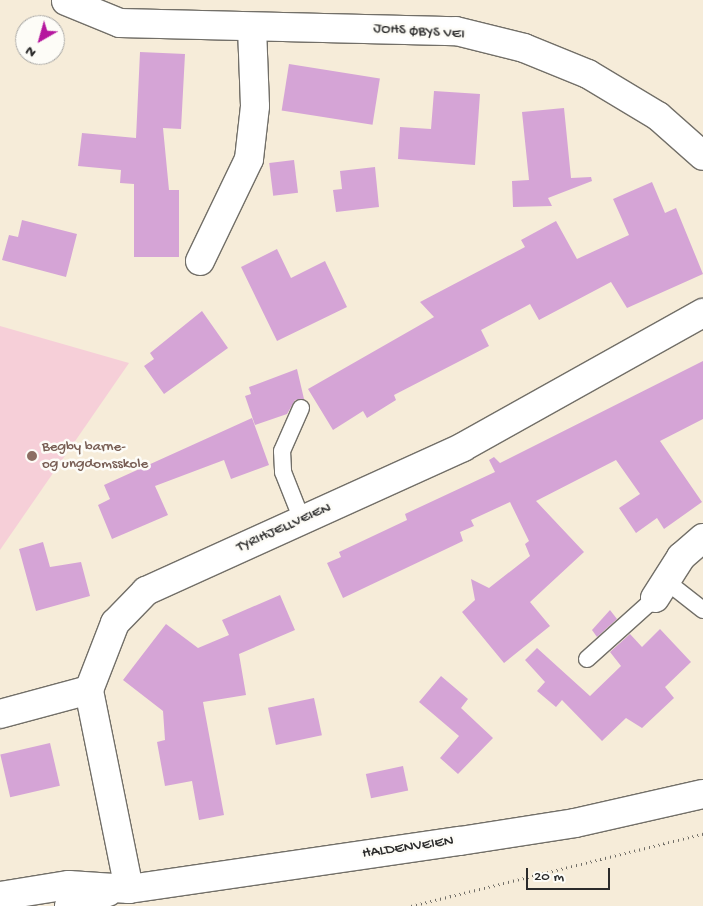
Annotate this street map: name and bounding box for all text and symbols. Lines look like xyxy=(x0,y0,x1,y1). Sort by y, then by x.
north arrow xyxy=(15,15,65,65)
street label: JOHS ØBYS VEI xyxy=(373,20,465,44)
text: N xyxy=(22,42,40,61)
place label: Begby barne- og ungdomsskole xyxy=(42,438,148,473)
marker: Begby barne- og ungdomsskole xyxy=(26,450,38,462)
street label: TYRIHJELLVEIEN xyxy=(234,499,334,557)
street label: HALDENVEIEN xyxy=(361,833,455,863)
scale bar xyxy=(528,858,612,890)
text: 20 m xyxy=(534,868,564,886)

